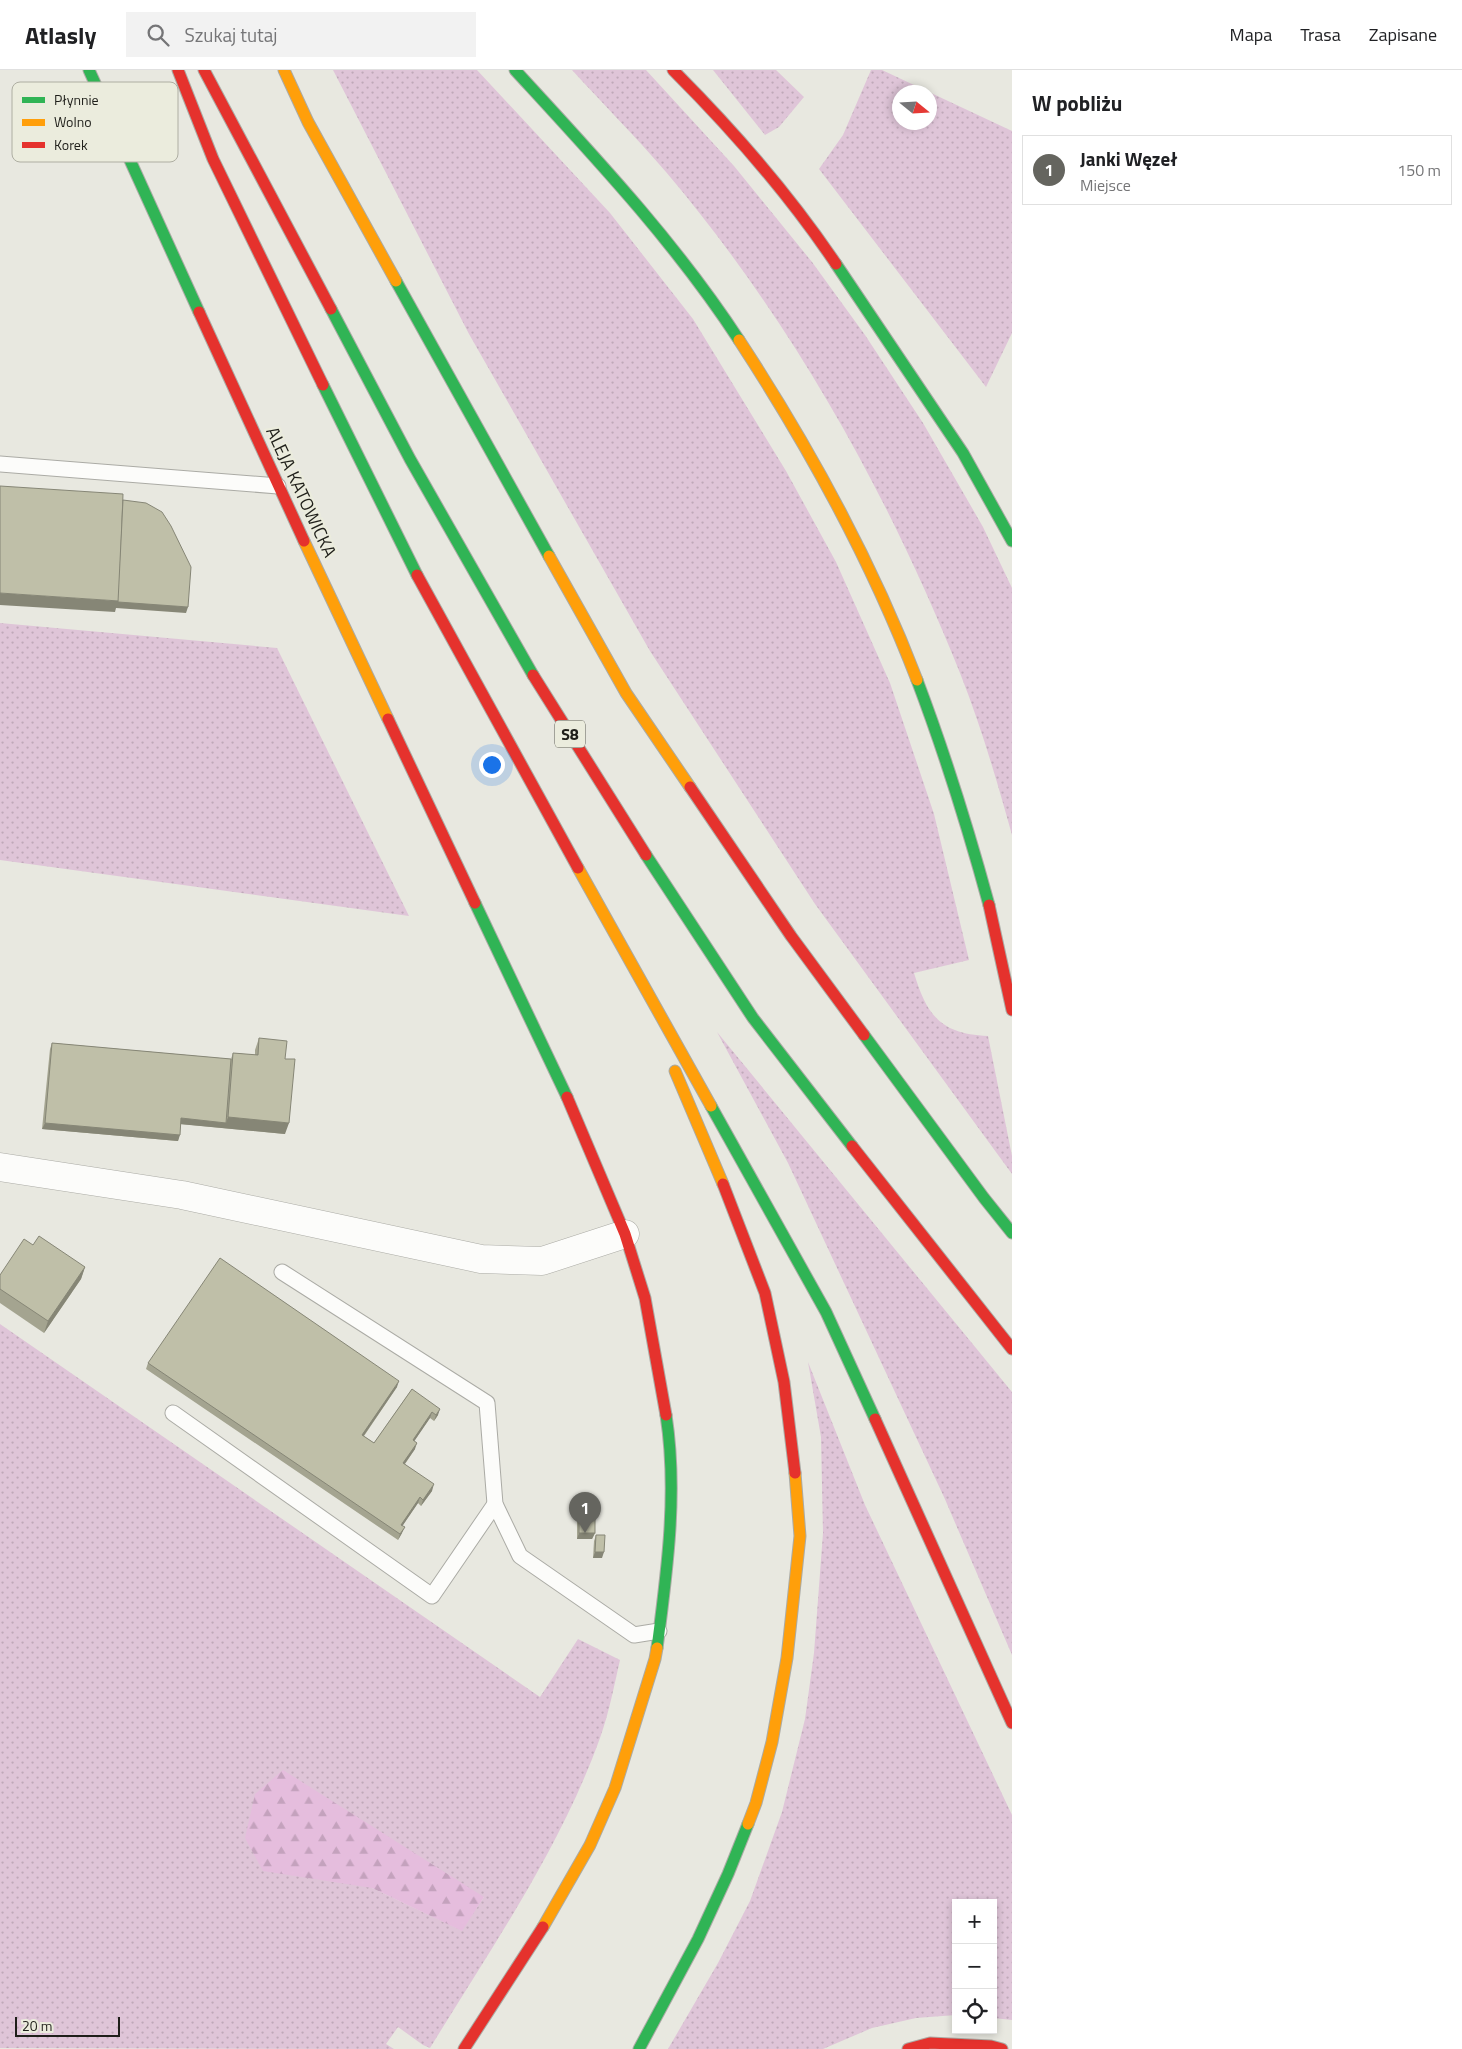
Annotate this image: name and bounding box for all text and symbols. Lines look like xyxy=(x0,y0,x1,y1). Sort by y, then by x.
search box xyxy=(126,12,476,57)
text: Atlasly xyxy=(25,17,96,53)
text: Szukaj tutaj xyxy=(184,20,277,49)
icon: search xyxy=(144,21,172,49)
text: Mapa xyxy=(1230,21,1272,48)
text: Trasa xyxy=(1300,21,1341,48)
text: Zapisane xyxy=(1369,21,1437,48)
legend xyxy=(12,82,178,162)
north arrow xyxy=(892,85,937,130)
text: W pobliżu xyxy=(1032,87,1122,119)
text: Płynnie xyxy=(54,89,99,110)
text: Wolno xyxy=(54,111,92,132)
text: Korek xyxy=(54,134,88,155)
text: Janki Węzeł xyxy=(1080,144,1177,173)
text: 1 xyxy=(1045,158,1053,182)
text: 150 m xyxy=(1397,158,1441,182)
text: Miejsce xyxy=(1080,173,1131,197)
street label: ALEJA KATOWICKA xyxy=(259,422,344,562)
road number: S8 xyxy=(555,721,585,748)
your location xyxy=(479,752,505,778)
pin: 1 xyxy=(569,1492,601,1533)
map controls xyxy=(952,1899,997,2034)
button: + xyxy=(952,1899,997,1944)
button: − xyxy=(952,1944,997,1989)
button: locate xyxy=(952,1989,997,2034)
scale bar xyxy=(15,2014,120,2037)
text: 20 m xyxy=(22,2015,52,2036)

